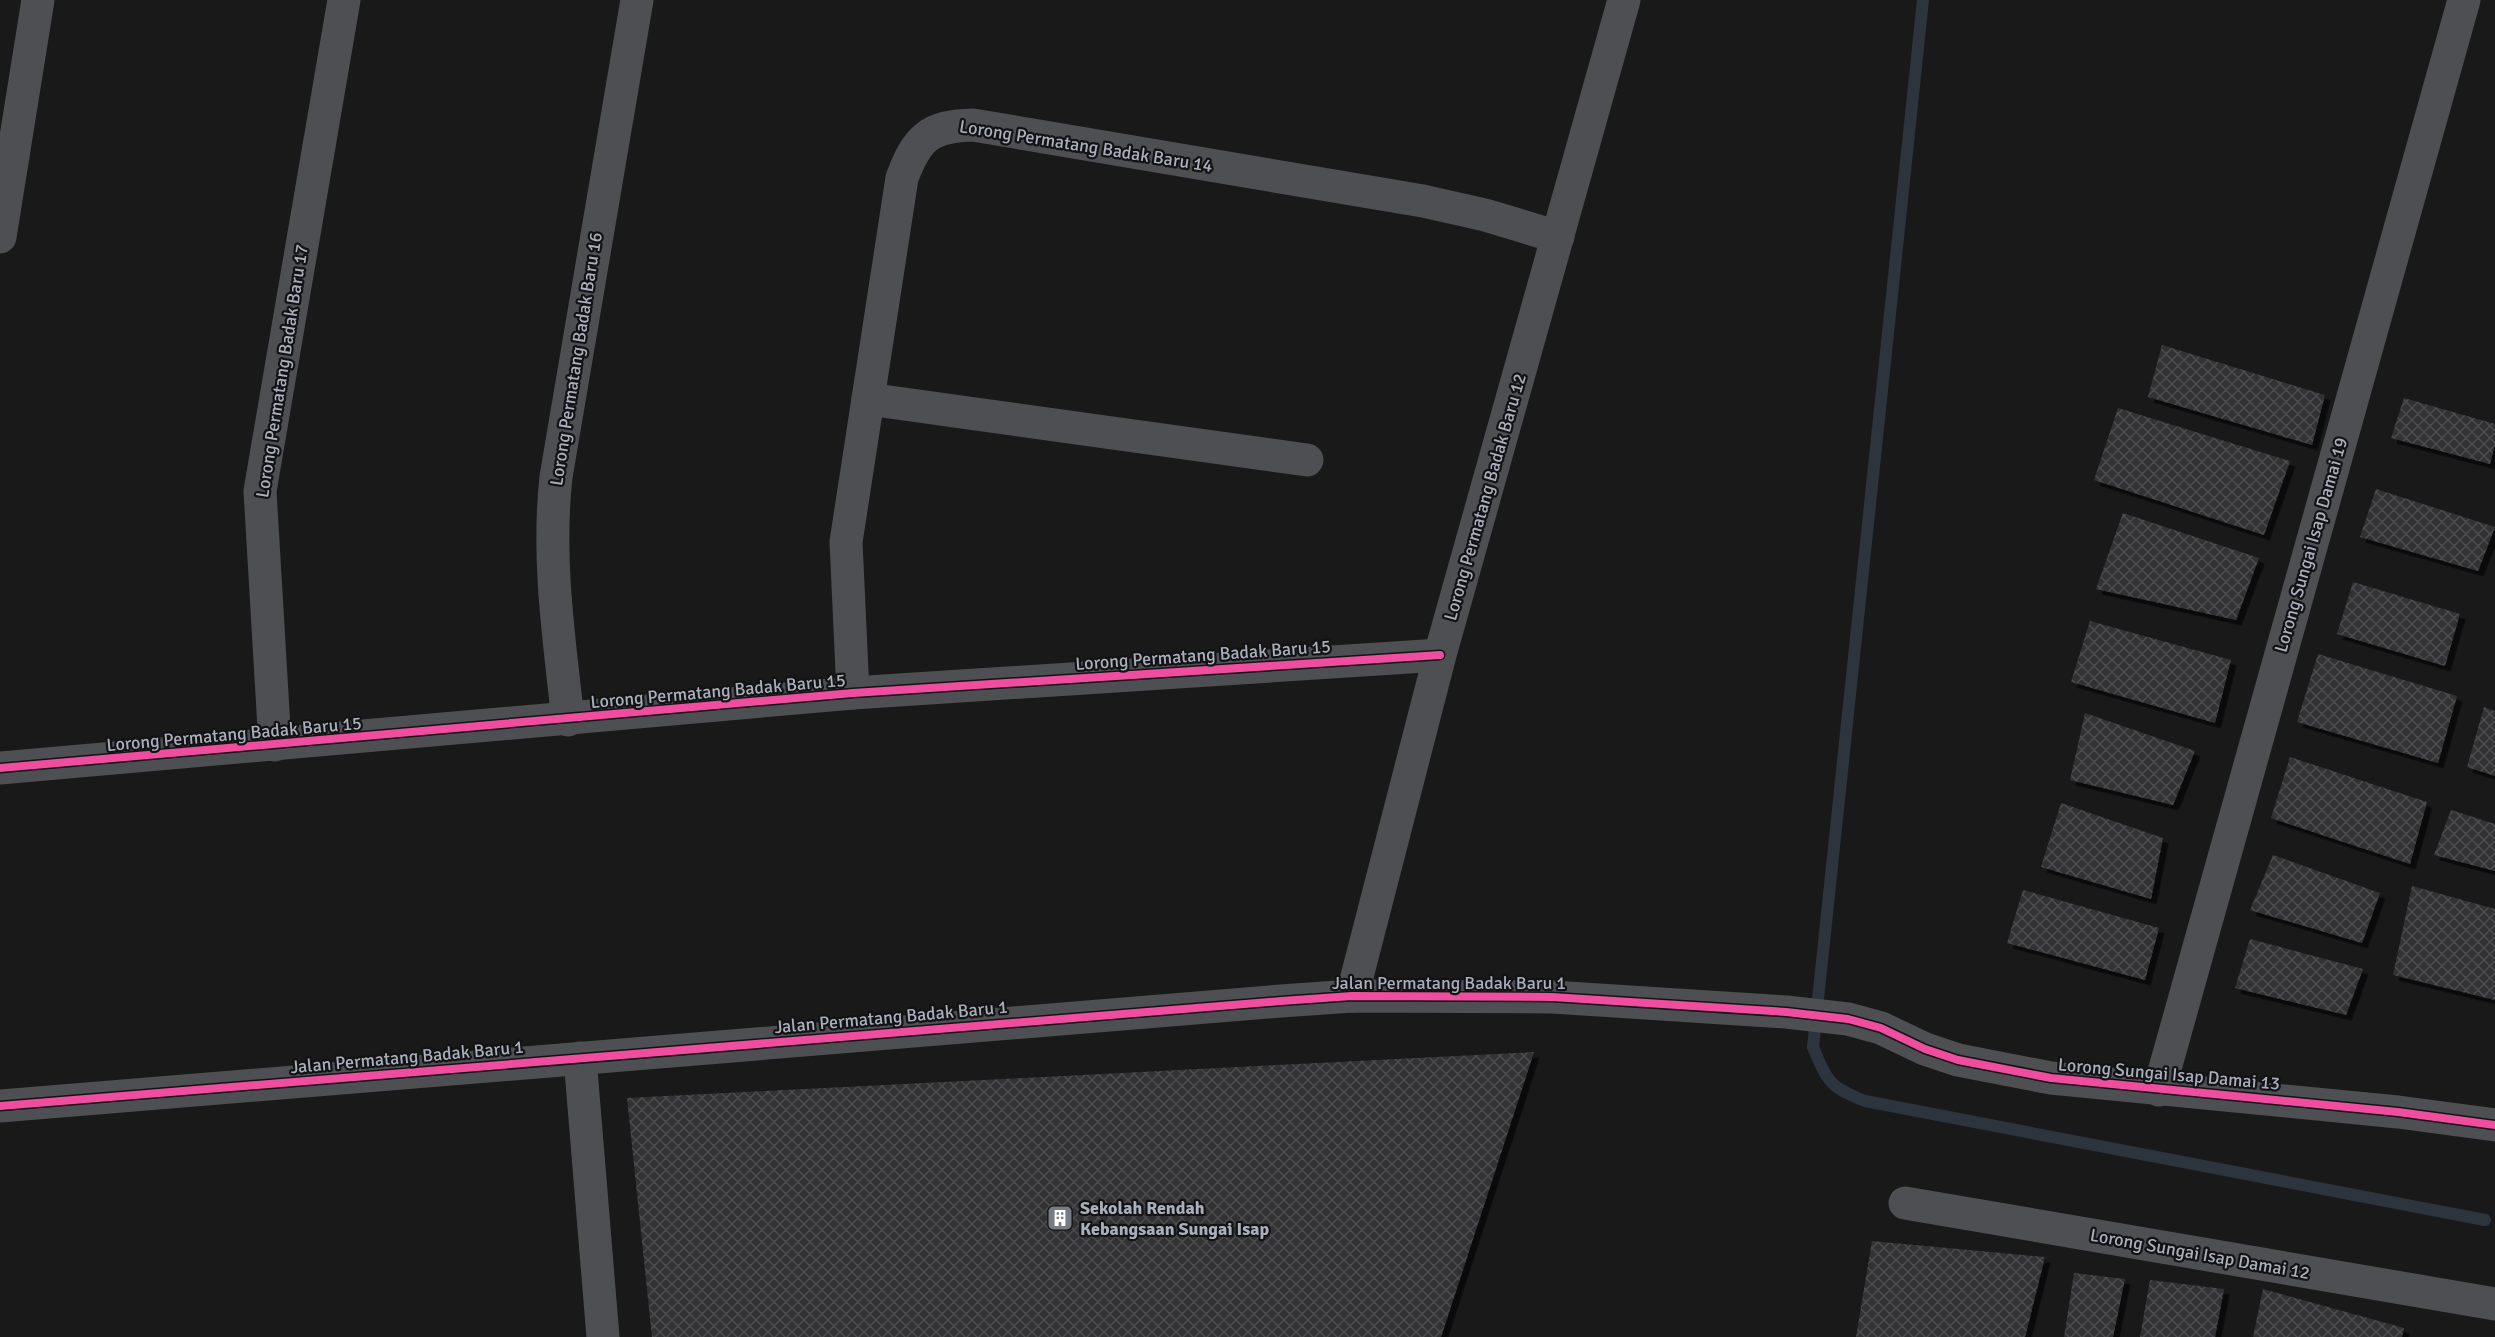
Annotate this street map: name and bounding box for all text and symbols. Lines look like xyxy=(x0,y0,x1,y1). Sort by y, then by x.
street label: Lorong Permatang Badak Baru 14 xyxy=(958,115,1214,177)
street label: Lorong Permatang Badak Baru 16 xyxy=(545,231,607,487)
street label: Lorong Permatang Badak Baru 17 xyxy=(251,243,313,499)
street label: Lorong Permatang Badak Baru 12 xyxy=(1439,371,1531,623)
street label: Lorong Sungai Isap Damai 19 xyxy=(2270,435,2352,655)
street label: Lorong Permatang Badak Baru 15 xyxy=(1075,635,1331,675)
street label: Lorong Permatang Badak Baru 15 xyxy=(590,669,846,713)
street label: Lorong Permatang Badak Baru 15 xyxy=(106,712,362,756)
street label: Jalan Permatang Badak Baru 1 xyxy=(1332,972,1566,994)
street label: Jalan Permatang Badak Baru 1 xyxy=(773,996,1009,1038)
street label: Jalan Permatang Badak Baru 1 xyxy=(289,1036,525,1078)
street label: Lorong Sungai Isap Damai 13 xyxy=(2057,1053,2281,1095)
place label: Sekolah Rendah Kebangsaan Sungai Isap xyxy=(1080,1197,1269,1240)
building icon: Sekolah Rendah Kebangsaan Sungai Isap xyxy=(1045,1203,1075,1233)
street label: Lorong Sungai Isap Damai 12 xyxy=(2088,1224,2312,1284)

